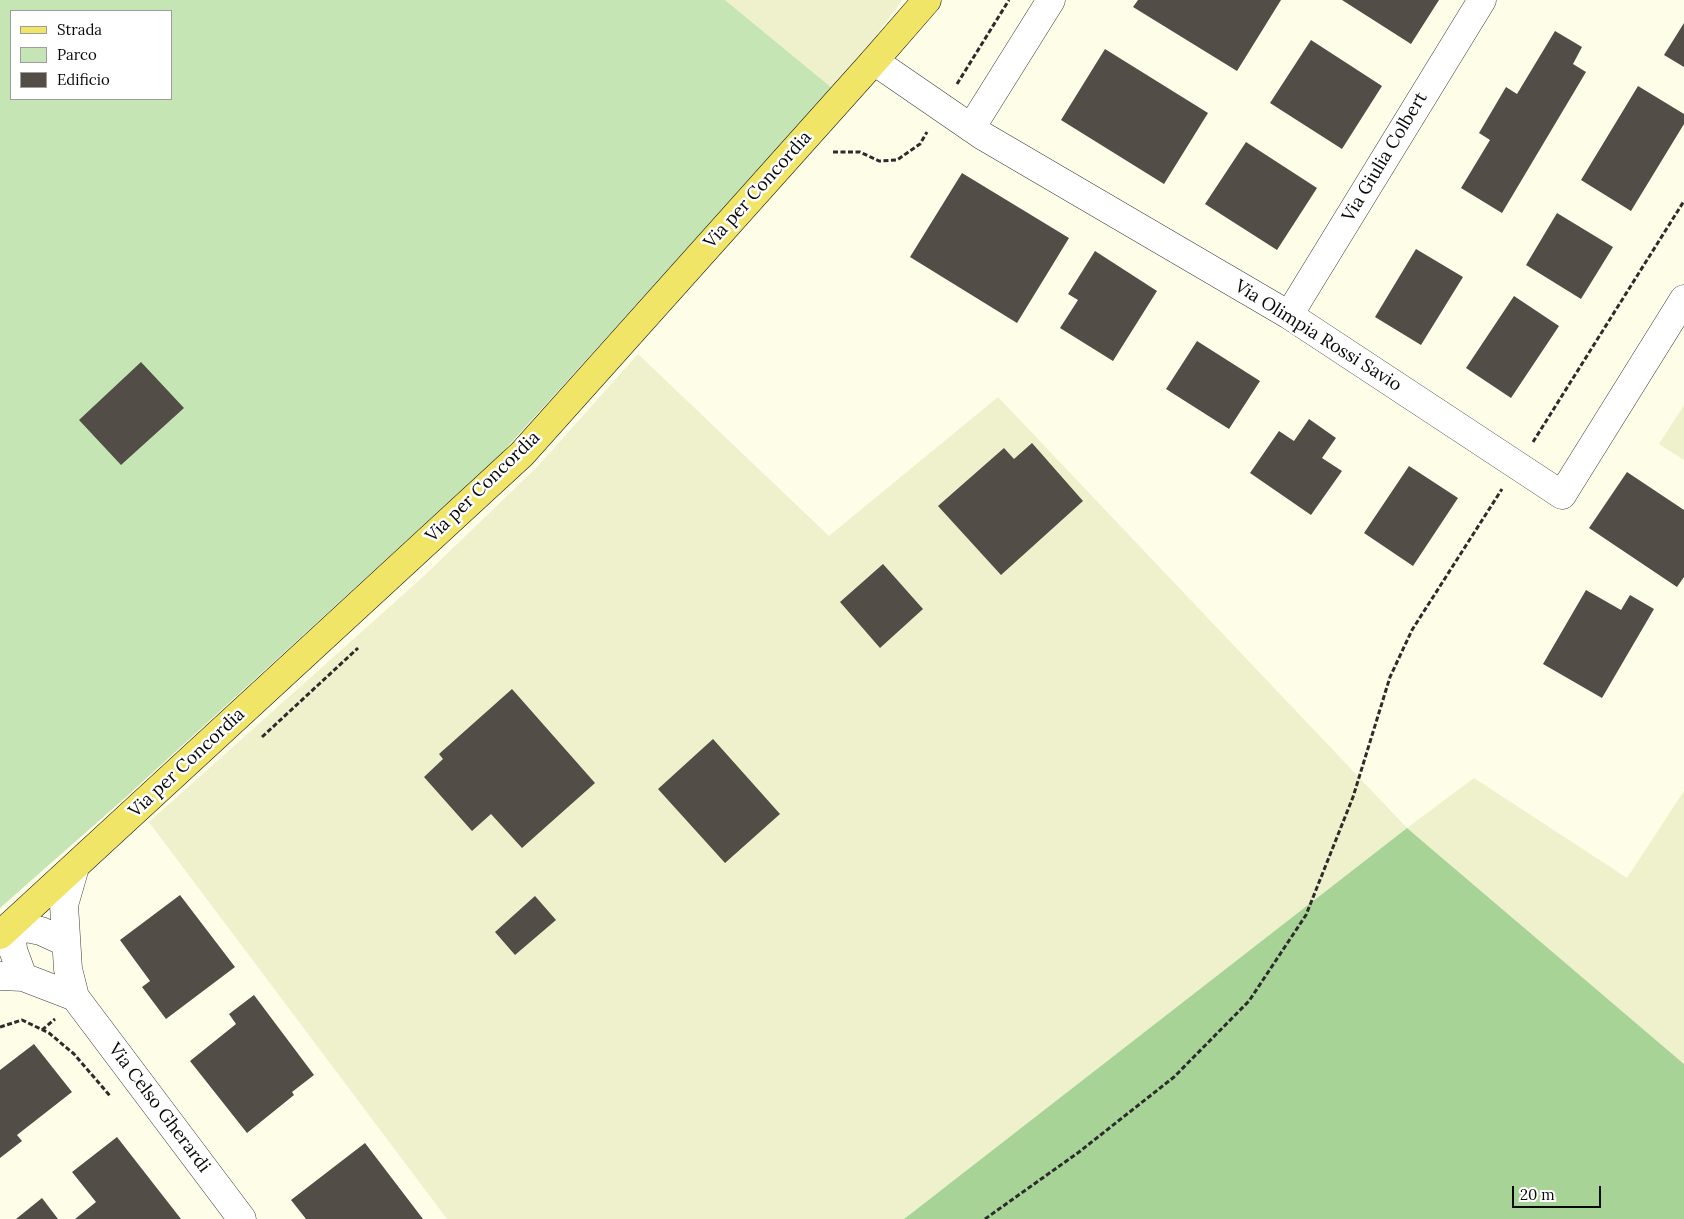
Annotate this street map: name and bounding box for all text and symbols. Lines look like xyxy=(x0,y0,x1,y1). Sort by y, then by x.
legend xyxy=(10,10,172,100)
text: Strada xyxy=(57,20,102,39)
text: Parco xyxy=(57,45,97,64)
text: Edificio xyxy=(57,70,110,89)
street label: Via Giulia Colbert xyxy=(1338,88,1432,226)
street label: Via per Concordia xyxy=(700,127,816,253)
street label: Via Olimpia Rossi Savio xyxy=(1231,276,1405,396)
street label: Via per Concordia xyxy=(421,427,545,547)
street label: Via per Concordia xyxy=(125,704,249,822)
street label: Via Celso Gherardi xyxy=(103,1039,215,1177)
scale bar xyxy=(1514,1176,1603,1208)
text: 20 m xyxy=(1520,1185,1555,1204)

